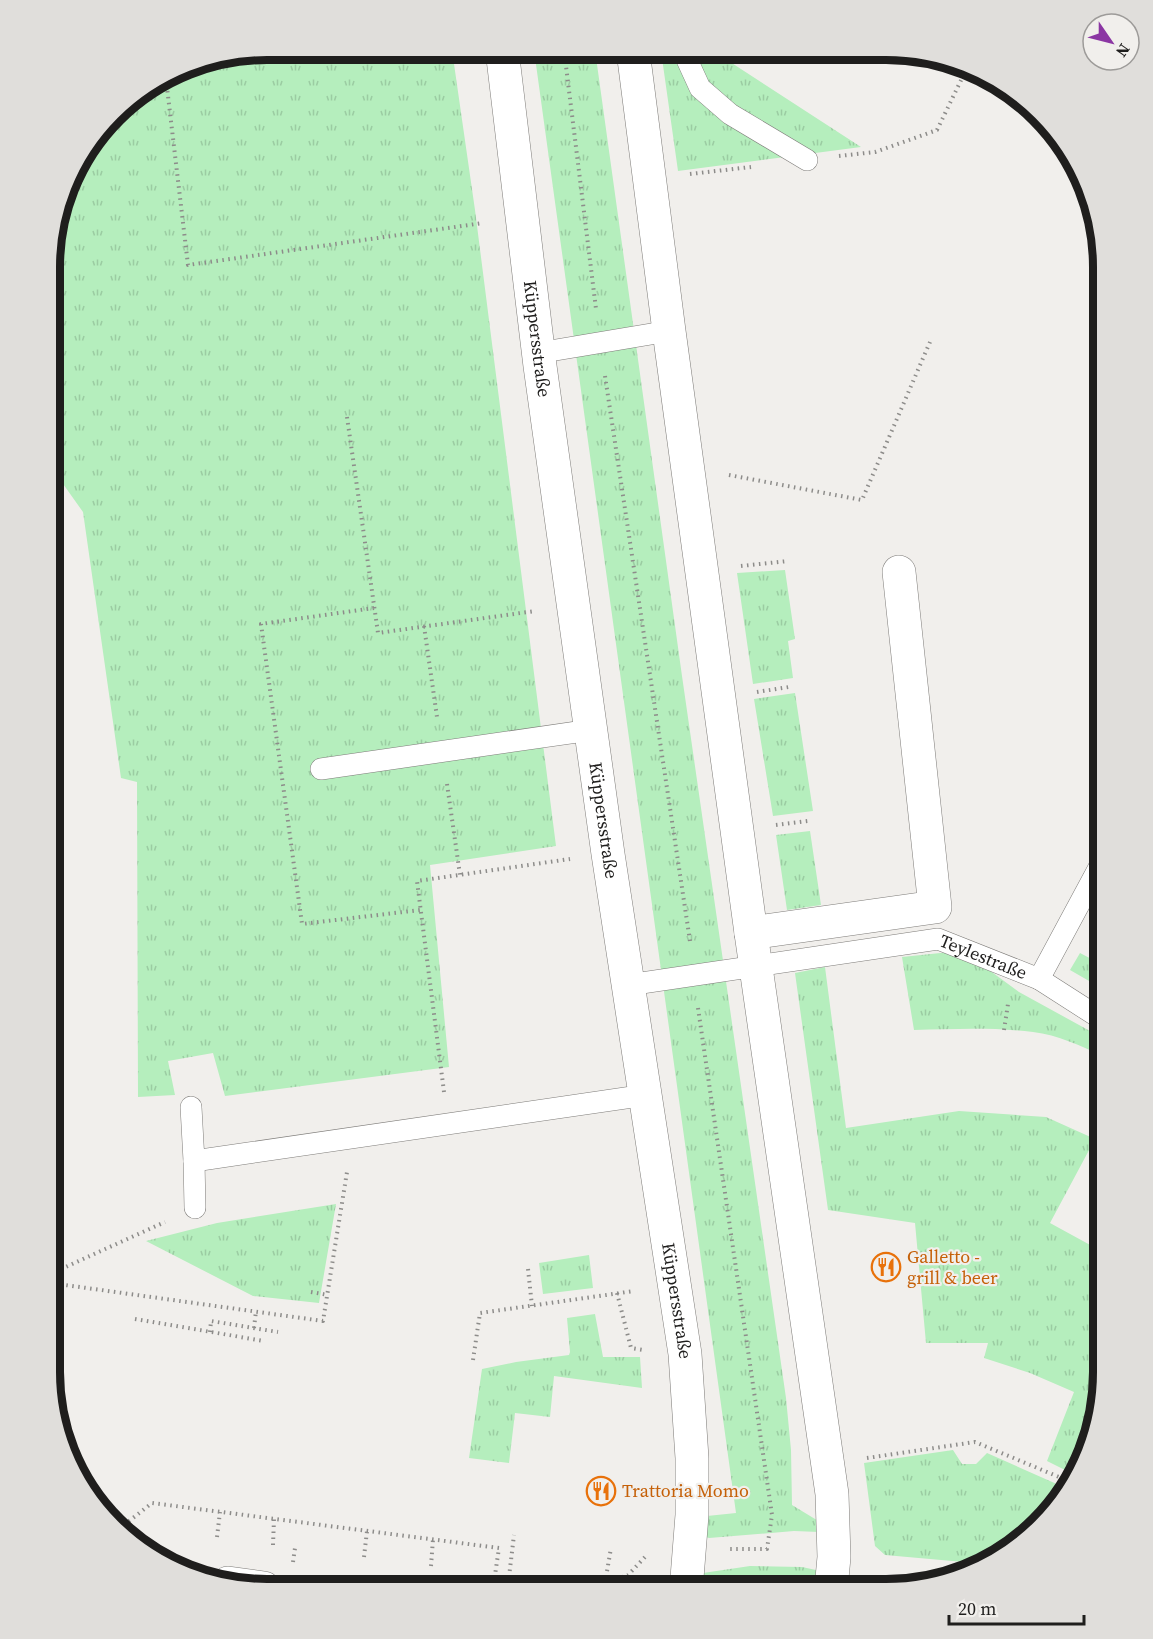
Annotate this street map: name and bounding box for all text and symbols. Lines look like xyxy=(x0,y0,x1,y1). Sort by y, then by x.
north arrow xyxy=(1081,12,1141,72)
text: N xyxy=(1111,40,1136,62)
street label: Küppersstraße xyxy=(518,279,557,399)
street label: Küppersstraße xyxy=(583,760,625,880)
street label: Teylestraße xyxy=(936,928,1031,985)
street label: Küppersstraße xyxy=(656,1241,698,1360)
place label: Galletto - grill & beer xyxy=(907,1244,998,1290)
restaurant icon: Galletto - grill & beer xyxy=(870,1251,902,1283)
restaurant icon: Trattoria Momo xyxy=(585,1475,617,1507)
place label: Trattoria Momo xyxy=(622,1478,749,1503)
scale bar xyxy=(949,1588,1084,1626)
text: 20 m xyxy=(958,1596,996,1621)

